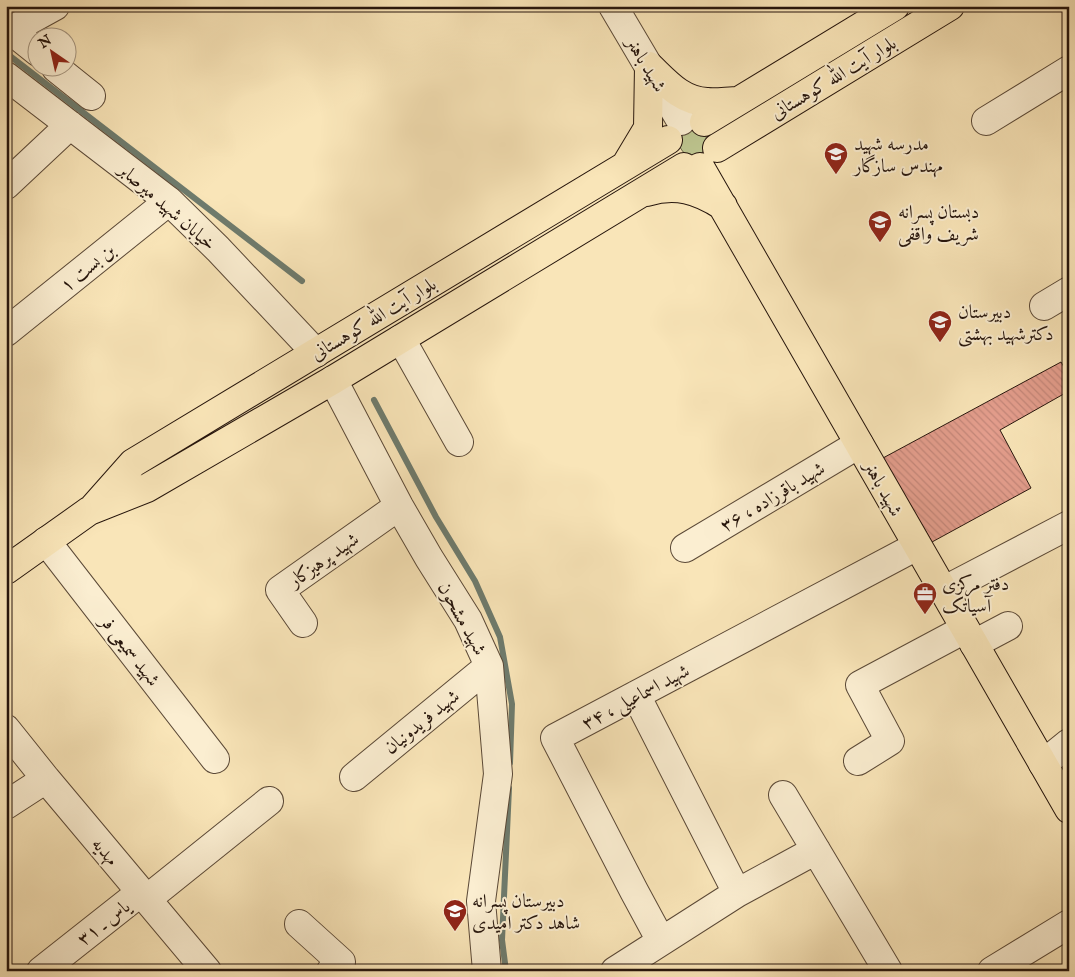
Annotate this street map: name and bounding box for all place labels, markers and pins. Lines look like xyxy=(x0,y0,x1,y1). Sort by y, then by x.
place label: مدرسه شهید مهندس سازگار xyxy=(852,133,943,179)
school or university icon: مدرسه شهید مهندس سازگار xyxy=(823,141,849,175)
place label: دبستان پسرانه شریف واقفی xyxy=(898,201,979,247)
school or university icon: دبستان پسرانه شریف واقفی xyxy=(867,209,893,243)
place label: دبیرستان دکترشهید بهشتی xyxy=(958,301,1054,347)
school or university icon: دبیرستان دکترشهید بهشتی xyxy=(927,309,953,343)
place label: دفتر مرکزی آسیاتک xyxy=(942,573,1009,619)
office icon: دفتر مرکزی آسیاتک xyxy=(912,581,938,615)
place label: دبیرستان پسرانه شاهد دکتر امیدی xyxy=(472,890,580,936)
school or university icon: دبیرستان پسرانه شاهد دکتر امیدی xyxy=(442,898,468,932)

